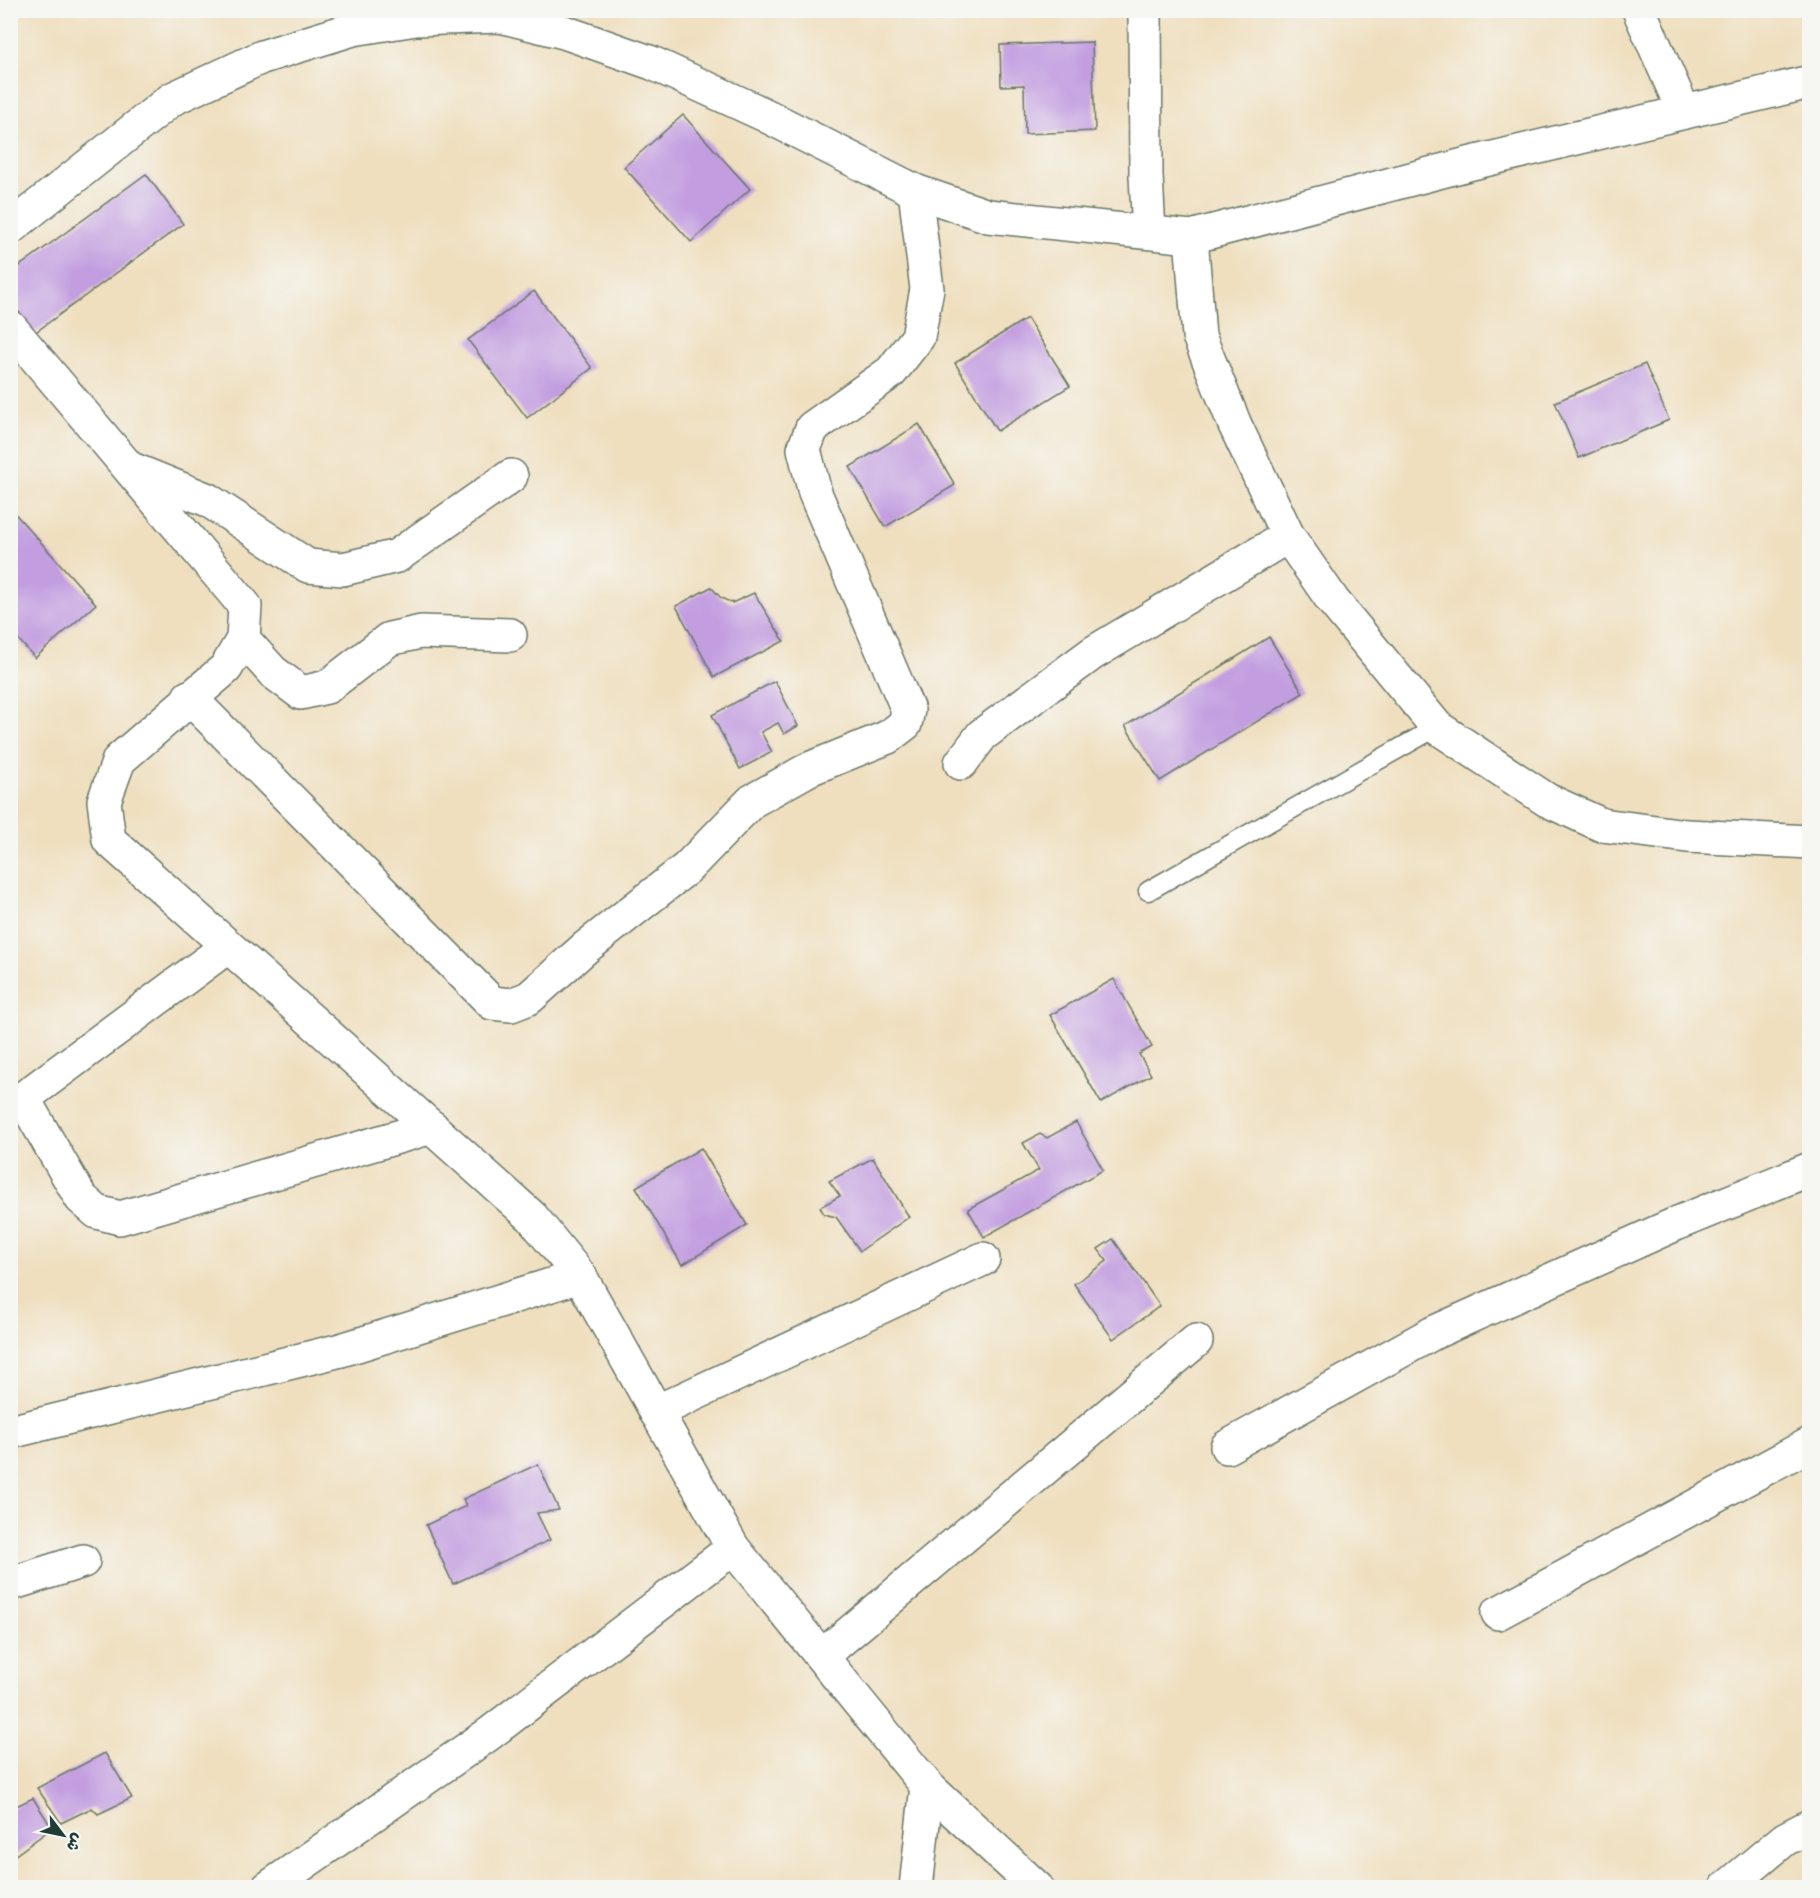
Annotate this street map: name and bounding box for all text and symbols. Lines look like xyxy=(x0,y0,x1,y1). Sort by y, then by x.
north arrow xyxy=(33,1805,93,1865)
text: ش xyxy=(62,1830,88,1855)

